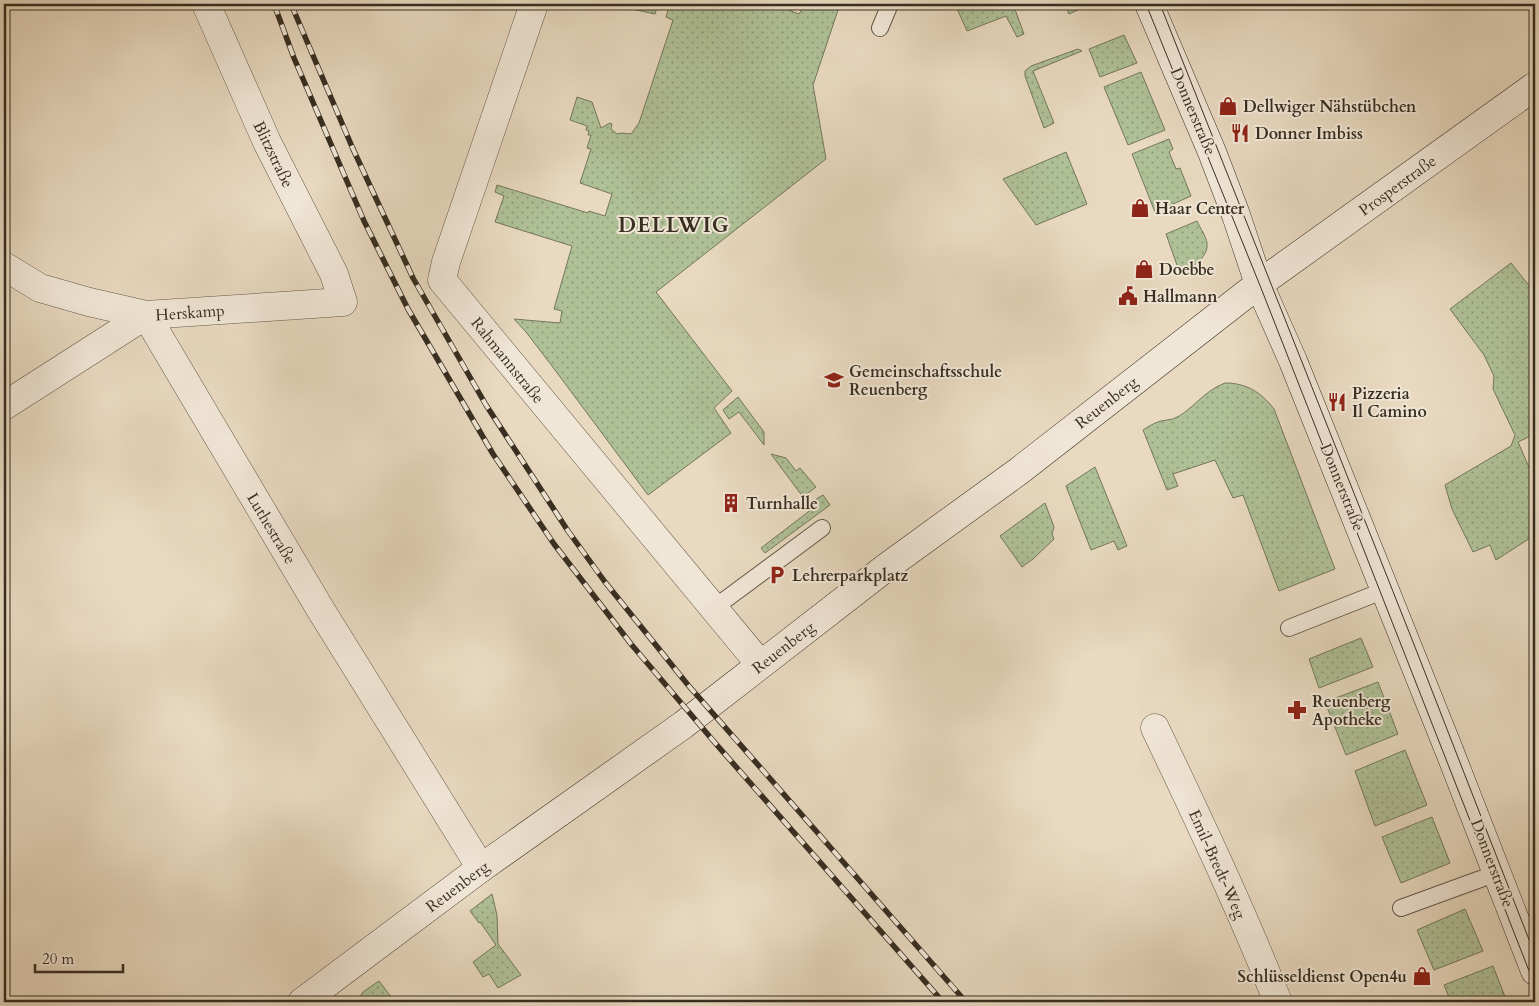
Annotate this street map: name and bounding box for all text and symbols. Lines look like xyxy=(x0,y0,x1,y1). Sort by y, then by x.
street label: Donnerstraße xyxy=(1165,64,1221,158)
shop icon: Dellwiger Nähstübchen xyxy=(1217,95,1239,117)
place label: Dellwiger Nähstübchen xyxy=(1243,96,1417,118)
street label: Blitzstraße xyxy=(248,117,299,191)
restaurant icon: Donner Imbiss xyxy=(1229,122,1251,144)
place label: Donner Imbiss xyxy=(1255,123,1363,145)
street label: Prosperstraße xyxy=(1354,150,1441,221)
shop icon: Haar Center xyxy=(1129,197,1151,219)
place label: Haar Center xyxy=(1155,198,1245,220)
district label: DELLWIG xyxy=(618,211,730,240)
shop icon: Doebbe xyxy=(1133,258,1155,280)
place label: Doebbe xyxy=(1159,259,1215,281)
public building icon: Hallmann xyxy=(1117,285,1139,307)
place label: Hallmann xyxy=(1143,286,1218,308)
street label: Herskamp xyxy=(155,300,225,326)
street label: Rahmannstraße xyxy=(466,313,549,408)
place label: Gemeinschaftsschule Reuenberg xyxy=(849,361,1002,401)
school or university icon: Gemeinschaftsschule Reuenberg xyxy=(823,369,845,391)
street label: Reuenberg xyxy=(1071,371,1143,434)
place label: Pizzeria Il Camino xyxy=(1352,383,1427,423)
restaurant icon: Pizzeria Il Camino xyxy=(1326,391,1348,413)
street label: Donnerstraße xyxy=(1314,440,1370,535)
street label: Luthestraße xyxy=(241,489,301,568)
building icon: Turnhalle xyxy=(720,492,742,514)
place label: Turnhalle xyxy=(746,493,818,515)
parking icon: Lehrerparkplatz xyxy=(766,564,788,586)
place label: Lehrerparkplatz xyxy=(792,565,908,587)
street label: Reuenberg xyxy=(748,616,820,679)
place label: Reuenberg Apotheke xyxy=(1312,691,1391,731)
pharmacy icon: Reuenberg Apotheke xyxy=(1286,699,1308,721)
street label: Emil-Bredt-Weg xyxy=(1183,806,1251,923)
street label: Donnerstraße xyxy=(1465,816,1519,911)
street label: Reuenberg xyxy=(421,856,494,918)
scale bar xyxy=(35,941,122,973)
text: 20 m xyxy=(42,949,74,969)
shop icon: Schlüsseldienst Open4u xyxy=(1411,965,1433,987)
place label: Schlüsseldienst Open4u xyxy=(1238,966,1407,988)

